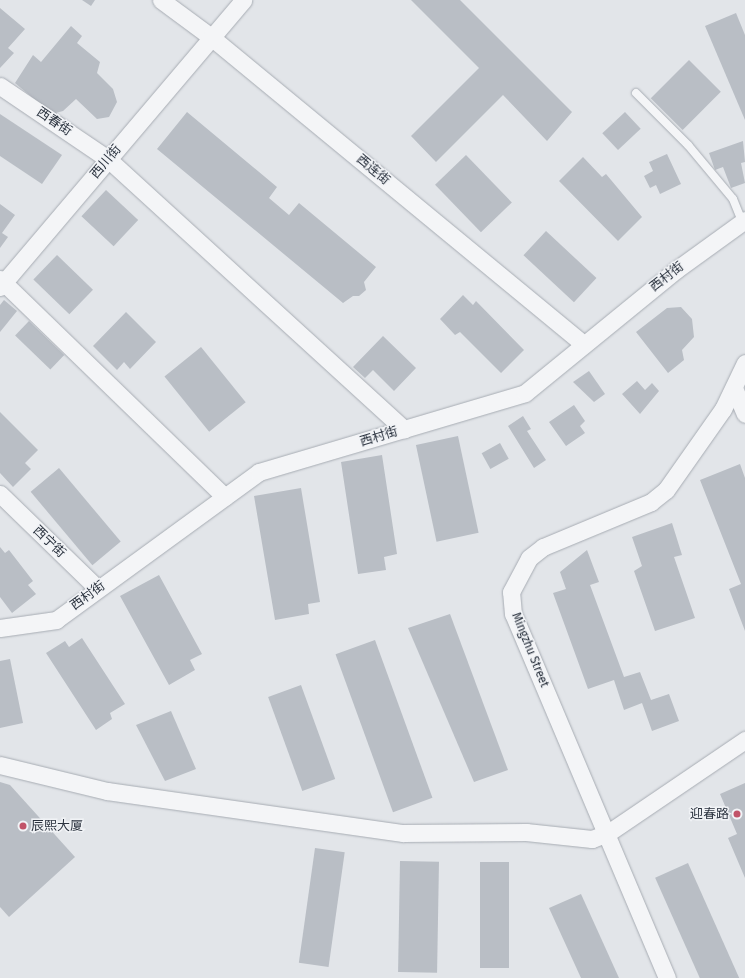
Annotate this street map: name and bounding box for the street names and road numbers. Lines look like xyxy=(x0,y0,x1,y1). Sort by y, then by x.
street label: 西春街 xyxy=(33,105,75,139)
street label: 西川街 xyxy=(87,142,125,182)
street label: 西连街 xyxy=(353,151,393,189)
street label: 西村街 xyxy=(647,259,687,295)
street label: 西村街 xyxy=(358,424,400,450)
street label: 西宁街 xyxy=(30,523,68,561)
street label: 西村街 xyxy=(68,578,108,614)
street label: Mingzhu Street xyxy=(508,610,552,690)

